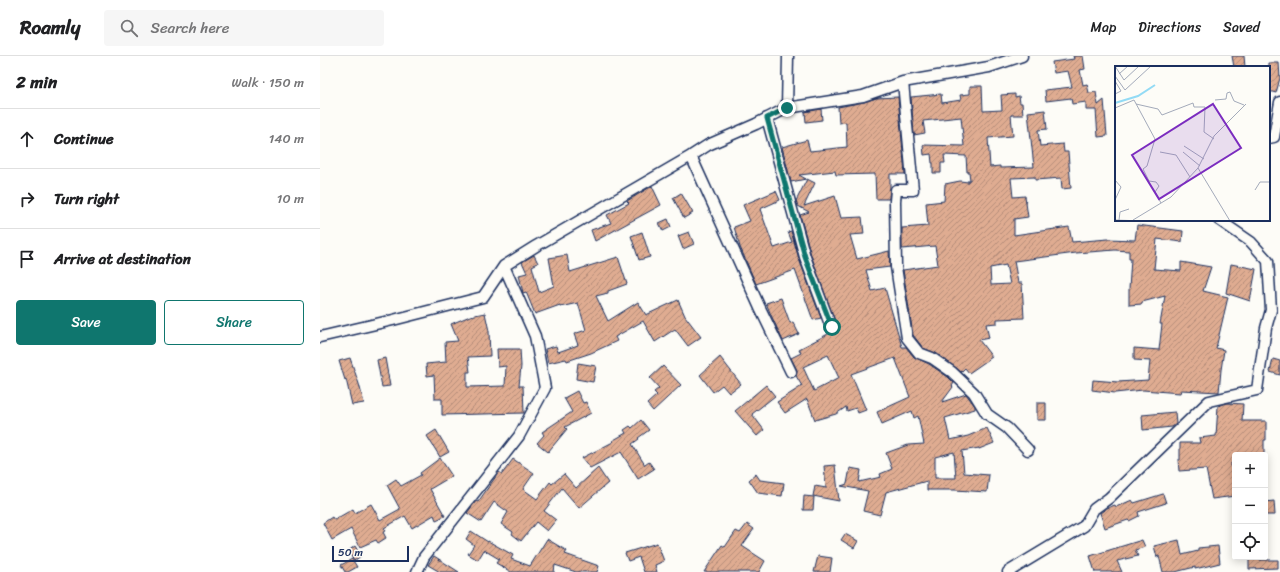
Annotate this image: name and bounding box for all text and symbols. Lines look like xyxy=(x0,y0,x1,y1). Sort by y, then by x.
search box xyxy=(104,10,384,46)
text: Roamly xyxy=(20,11,80,44)
text: Search here xyxy=(150,15,229,41)
text: Map xyxy=(1090,15,1116,40)
text: Directions xyxy=(1138,15,1201,40)
text: Saved xyxy=(1223,15,1260,40)
icon: search xyxy=(118,17,140,39)
inset map xyxy=(1115,66,1270,221)
text: 2 min xyxy=(16,67,57,97)
text: Walk · 150 m xyxy=(231,71,304,94)
route end xyxy=(778,99,796,117)
text: Continue xyxy=(54,126,114,152)
text: 140 m xyxy=(269,127,304,150)
icon: ahead xyxy=(16,128,38,150)
text: Turn right xyxy=(54,186,119,212)
text: 10 m xyxy=(277,187,304,210)
icon: right xyxy=(16,188,38,210)
text: Arrive at destination xyxy=(54,246,191,272)
icon: arrive xyxy=(16,248,38,270)
button: Save xyxy=(16,300,156,345)
button: Share xyxy=(164,300,304,345)
route start xyxy=(823,318,841,336)
map controls xyxy=(1232,452,1268,560)
button: + xyxy=(1232,452,1268,488)
button: − xyxy=(1232,488,1268,524)
button: locate xyxy=(1232,524,1268,560)
text: 50 m xyxy=(338,543,363,562)
scale bar xyxy=(332,544,409,563)

